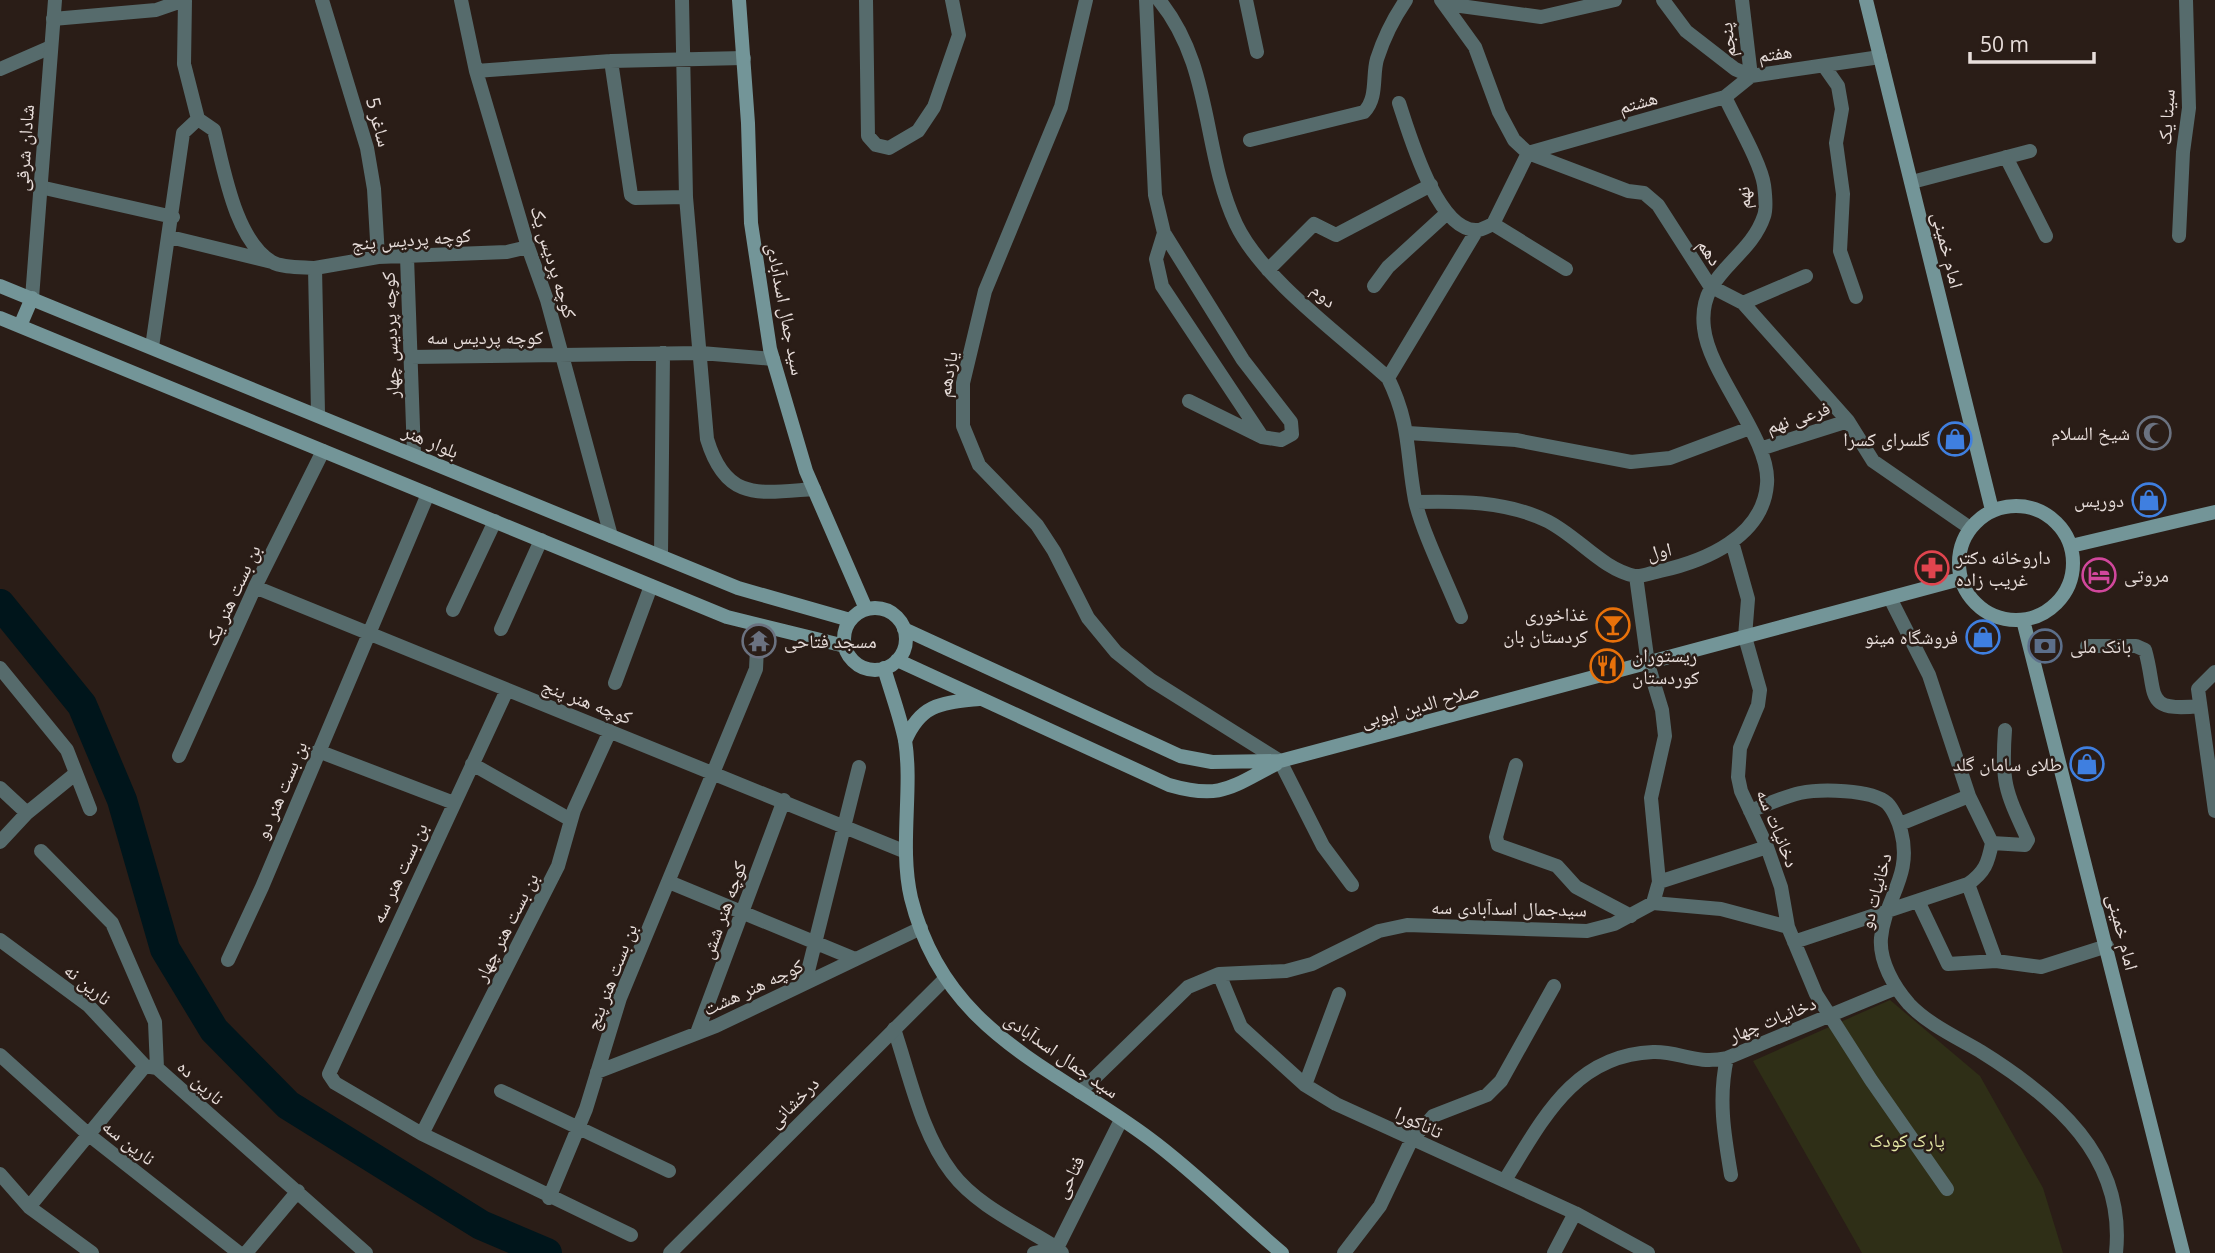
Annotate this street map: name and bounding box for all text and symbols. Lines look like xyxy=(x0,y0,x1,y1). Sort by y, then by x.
street label: پنجم xyxy=(1712,21,1742,59)
scale bar xyxy=(1970,21,2094,65)
text: 50 m xyxy=(1980,30,2029,58)
street label: هفتم xyxy=(1756,38,1794,68)
street label: هشتم xyxy=(1616,84,1660,120)
street label: سینا یک xyxy=(2151,88,2181,146)
street label: ساغر 5 xyxy=(360,94,398,150)
street label: شادان شرقی xyxy=(8,104,40,192)
street label: نهم xyxy=(1729,186,1757,210)
street label: کوچه پردیس یک xyxy=(525,203,583,322)
street label: امام خمینی xyxy=(1925,209,1970,291)
street label: کوچه پردیس پنج xyxy=(350,222,472,256)
street label: دهم xyxy=(1692,233,1729,271)
street label: سید جمال اسدآبادی xyxy=(760,241,812,377)
street label: کوچه پردیس چهار xyxy=(375,271,405,400)
street label: دوم xyxy=(1305,277,1342,314)
street label: کوچه پردیس سه xyxy=(427,324,543,350)
street label: یازدهم xyxy=(930,349,964,399)
street label: فرعی نهم xyxy=(1763,394,1833,440)
mosque icon: شیخ السلام xyxy=(2135,414,2173,452)
street label: بلوار هنر xyxy=(398,417,463,464)
shop icon: گلسرای کسرا xyxy=(1936,420,1974,458)
place label: شیخ السلام xyxy=(2051,420,2130,447)
place label: گلسرای کسرا xyxy=(1843,426,1930,452)
shop icon: دوریس xyxy=(2130,481,2168,519)
place label: دوریس xyxy=(2074,487,2124,513)
street label: اول xyxy=(1644,536,1674,566)
street label: بن بست هنر یک xyxy=(197,540,267,650)
place label: داروخانه دکتر غریب زاده xyxy=(1955,544,2051,592)
pharmacy icon: داروخانه دکتر غریب زاده xyxy=(1913,549,1951,587)
hotel icon: مروتی xyxy=(2080,556,2118,594)
place label: مروتی xyxy=(2124,562,2169,588)
place label: غذاخوری کردستان بان xyxy=(1503,601,1588,649)
bar icon: غذاخوری کردستان بان xyxy=(1594,606,1632,644)
shop icon: فروشگاه مینو xyxy=(1964,618,2002,656)
temple icon: مسجد فتاحی xyxy=(740,622,778,660)
place label: فروشگاه مینو xyxy=(1865,624,1958,650)
bank icon: بانک ملی xyxy=(2026,627,2064,665)
place label: مسجد فتاحی xyxy=(784,628,877,654)
place label: بانک ملی xyxy=(2070,633,2131,659)
place label: ریستوران کوردستان xyxy=(1632,642,1699,690)
restaurant icon: ریستوران کوردستان xyxy=(1588,647,1626,685)
street label: کوچه هنر پنج xyxy=(538,672,636,730)
street label: صلاح الدین ایوبی xyxy=(1358,677,1482,733)
street label: بن بست هنر دو xyxy=(249,737,313,843)
shop icon: طلای سامان گلد xyxy=(2068,745,2106,783)
place label: طلای سامان گلد xyxy=(1953,751,2062,777)
street label: دخانیات سه xyxy=(1751,785,1806,871)
street label: بن بست هنر سه xyxy=(364,818,434,928)
street label: دخانیات دو xyxy=(1852,850,1898,932)
street label: کوچه هنر شش xyxy=(693,858,753,962)
street label: بن بست هنر چهار xyxy=(467,868,545,987)
street label: امام خمینی xyxy=(2100,891,2145,973)
street label: سیدجمال اسدآبادی سه xyxy=(1431,894,1587,922)
street label: بن بست هنر پنج xyxy=(579,920,643,1034)
street label: کوچه هنر هشت xyxy=(699,952,808,1022)
street label: نارین نه xyxy=(59,957,117,1011)
street label: دخانیات چهار xyxy=(1723,990,1820,1049)
street label: سید جمال اسدآبادی xyxy=(999,1006,1125,1104)
street label: نارین ده xyxy=(172,1054,230,1110)
street label: درخشانی xyxy=(762,1070,825,1133)
street label: تاناکورا xyxy=(1391,1100,1448,1145)
street label: نارین سه xyxy=(97,1113,161,1171)
park label: پارک کودک xyxy=(1869,1127,1945,1153)
street label: فتاحی xyxy=(1047,1151,1091,1203)

